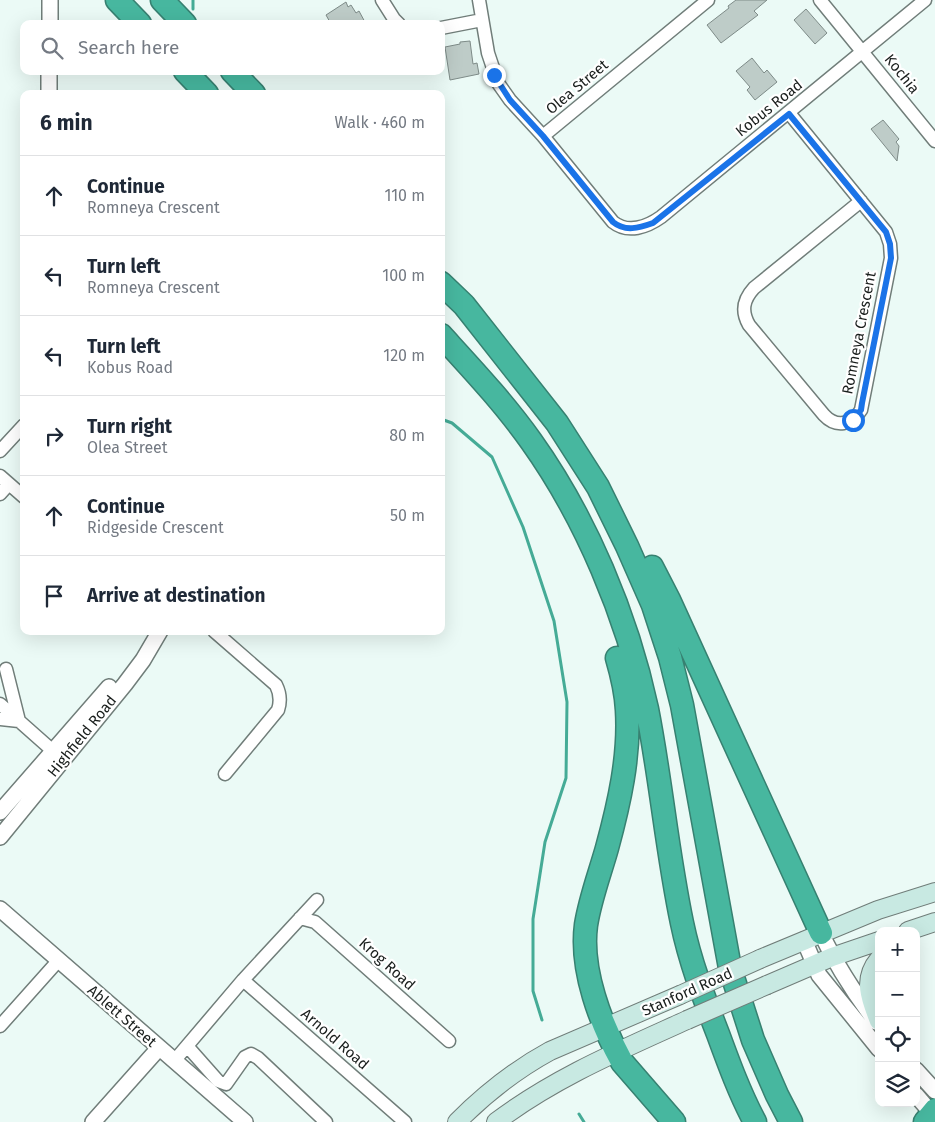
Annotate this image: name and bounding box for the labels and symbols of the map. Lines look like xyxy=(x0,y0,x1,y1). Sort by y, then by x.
street label: Kochia xyxy=(881,51,923,97)
street label: Olea Street xyxy=(542,55,612,118)
route end xyxy=(483,64,506,87)
street label: Kobus Road xyxy=(732,76,806,140)
street label: Romneya Crescent xyxy=(838,270,880,396)
route start xyxy=(842,409,865,432)
street label: Highfield Road xyxy=(44,692,120,780)
street label: Krog Road xyxy=(355,934,419,994)
street label: Stanford Road xyxy=(639,964,735,1020)
street label: Ablett Street xyxy=(84,981,161,1051)
street label: Arnold Road xyxy=(297,1005,373,1073)

